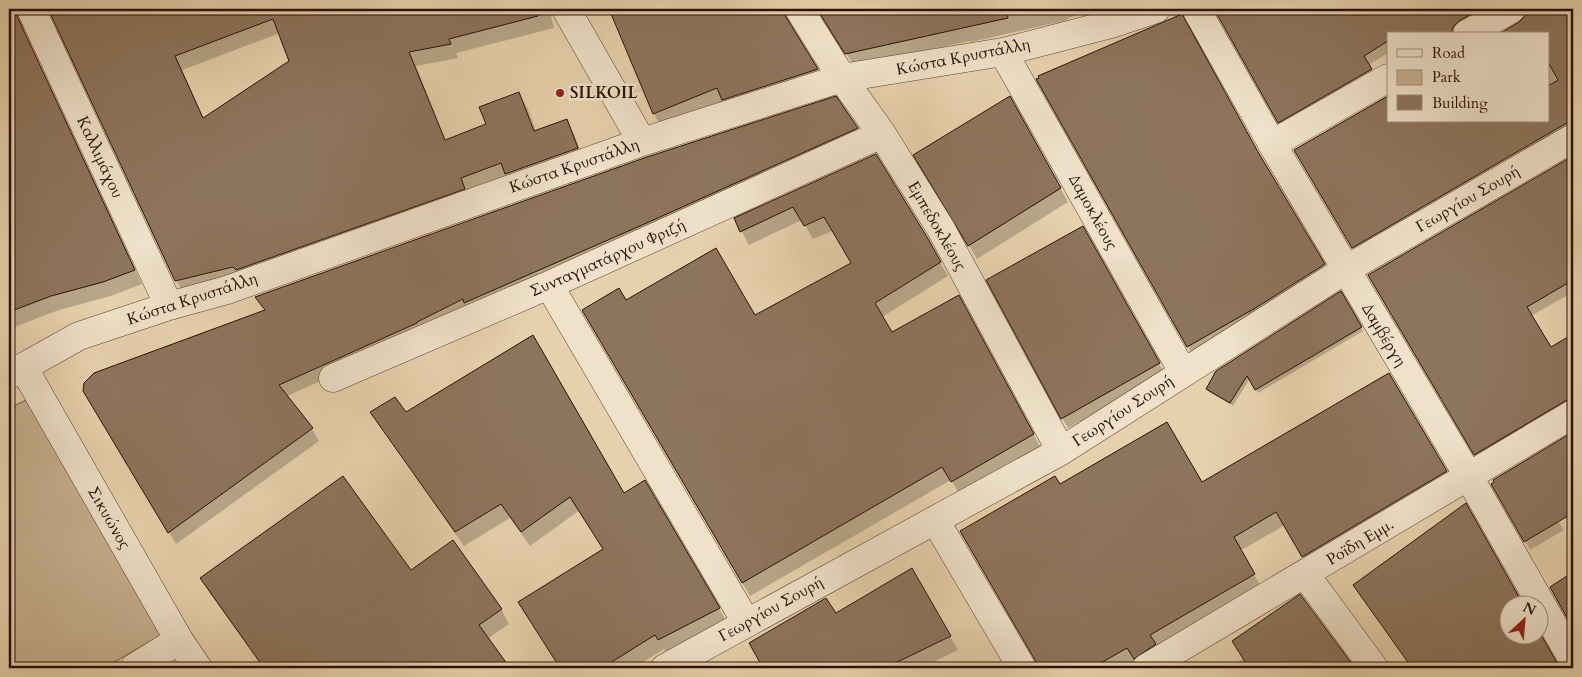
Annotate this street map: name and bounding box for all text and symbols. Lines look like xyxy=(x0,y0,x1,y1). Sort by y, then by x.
legend xyxy=(1387,32,1550,122)
street label: Κώστα Κρυστάλλη xyxy=(894,33,1032,81)
text: Road xyxy=(1432,43,1465,63)
text: Park xyxy=(1432,67,1461,87)
place label: SILKOIL xyxy=(570,82,639,104)
marker: SILKOIL xyxy=(554,87,566,99)
text: Building xyxy=(1432,93,1488,113)
street label: Καλλιμάχου xyxy=(71,112,129,202)
street label: Κώστα Κρυστάλλη xyxy=(506,133,642,199)
street label: Γεωργίου Σουρή xyxy=(1412,160,1524,238)
street label: Δαμοκλέους xyxy=(1063,170,1123,254)
street label: Εμπεδοκλέους xyxy=(902,177,972,275)
street label: Συνταγματάρχου Φριζή xyxy=(527,214,689,302)
street label: Κώστα Κρυστάλλη xyxy=(124,268,260,330)
street label: Δαμβέργη xyxy=(1356,299,1412,371)
street label: Γεωργίου Σουρή xyxy=(1068,370,1178,452)
street label: Σικυώνος xyxy=(82,483,136,553)
street label: Ροϊδη Εμμ. xyxy=(1322,513,1398,571)
street label: Γεωργίου Σουρή xyxy=(714,571,828,647)
north arrow xyxy=(1500,594,1550,644)
text: N xyxy=(1520,598,1539,620)

